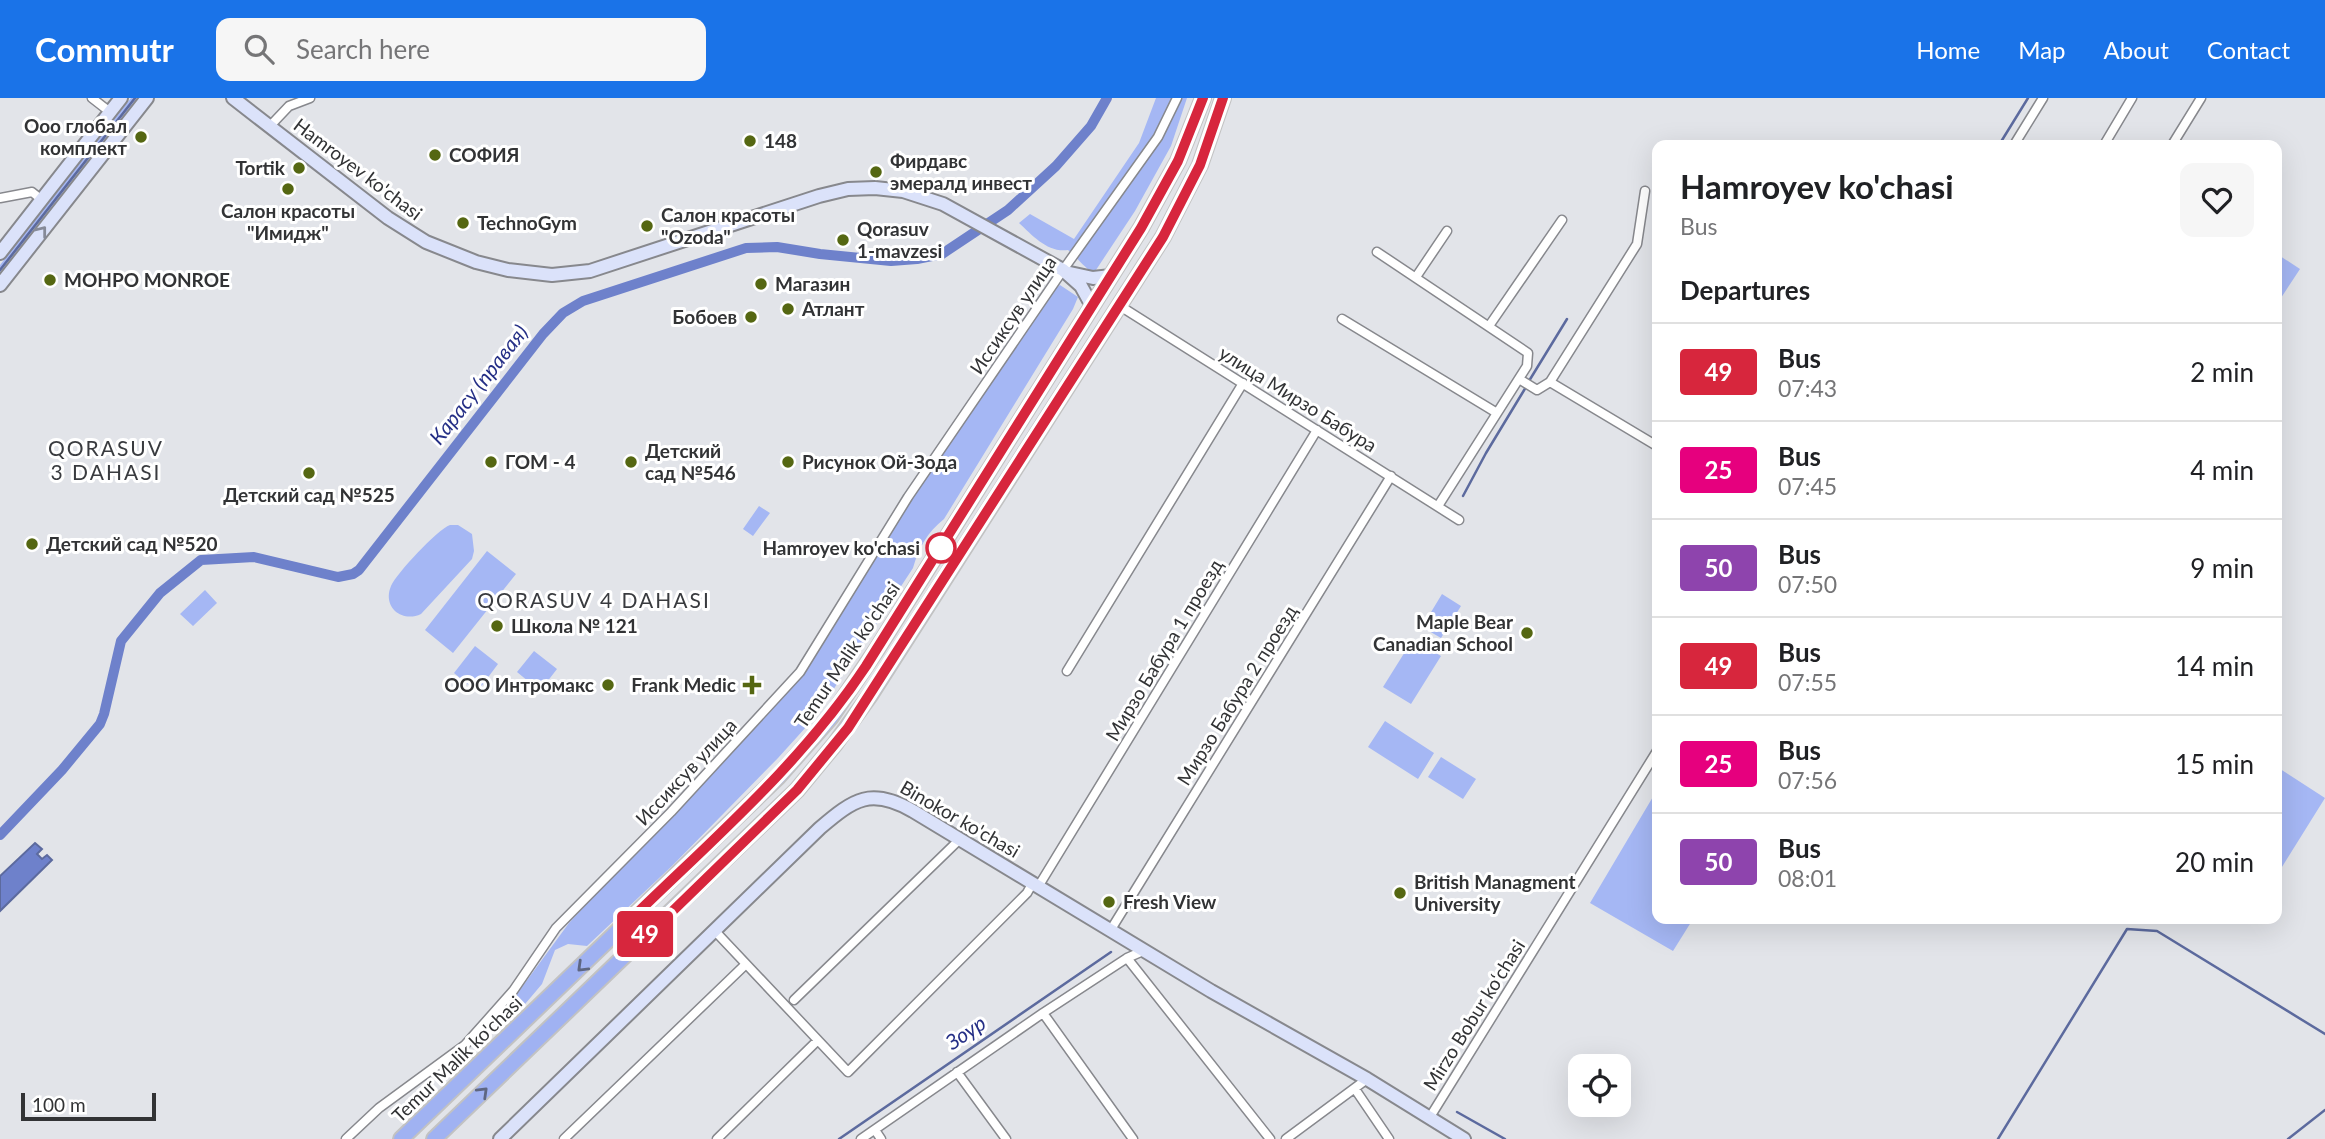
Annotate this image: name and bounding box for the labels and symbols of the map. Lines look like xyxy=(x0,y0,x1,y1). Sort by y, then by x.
street label: Hamroyev ko'chasi xyxy=(290,113,427,224)
place label: Ооо глобал комплект xyxy=(24,114,127,159)
marker: Ооо глобал комплект xyxy=(133,129,149,145)
place label: 148 xyxy=(764,129,797,152)
marker: 148 xyxy=(742,133,758,149)
place label: СОФИЯ xyxy=(449,143,519,166)
marker: СОФИЯ xyxy=(427,147,443,163)
place label: Фирдавс эмералд инвест xyxy=(890,149,1032,194)
place label: Tortik xyxy=(236,156,286,179)
marker: Tortik xyxy=(291,160,307,176)
marker: Фирдавс эмералд инвест xyxy=(868,164,884,180)
marker: Салон красоты "Имидж" xyxy=(280,181,296,197)
place label: Салон красоты "Имидж" xyxy=(221,199,355,244)
place label: Салон красоты "Ozoda" xyxy=(661,203,795,248)
place label: TechnoGym xyxy=(477,211,577,234)
marker: TechnoGym xyxy=(455,215,471,231)
place label: Qorasuv 1-mavzesi xyxy=(857,217,942,262)
marker: Салон красоты "Ozoda" xyxy=(639,218,655,234)
one-way arrow xyxy=(34,227,47,239)
marker: Qorasuv 1-mavzesi xyxy=(835,232,851,248)
street label: Иссиксув улица xyxy=(965,251,1061,378)
place label: МОНРО MONROE xyxy=(64,268,230,291)
marker: МОНРО MONROE xyxy=(42,272,58,288)
place label: Магазин xyxy=(775,272,850,295)
marker: Магазин xyxy=(753,276,769,292)
place label: Атлант xyxy=(801,297,865,320)
marker: Атлант xyxy=(780,301,796,317)
place label: Бобоев xyxy=(672,305,737,328)
marker: Бобоев xyxy=(743,309,759,325)
water label: Карасу (правая) xyxy=(423,319,532,449)
street label: улица Мирзо Бабура xyxy=(1215,341,1381,456)
district label: QORASUV 3 DAHASI xyxy=(48,435,164,484)
place label: Детский сад №546 xyxy=(645,439,736,484)
place label: ГОМ - 4 xyxy=(505,450,575,473)
place label: Рисунок Ой-Зода xyxy=(802,450,957,473)
marker: ГОМ - 4 xyxy=(483,454,499,470)
marker: Детский сад №546 xyxy=(623,454,639,470)
marker: Рисунок Ой-Зода xyxy=(780,454,796,470)
marker: Детский сад №525 xyxy=(301,465,317,481)
place label: Детский сад №525 xyxy=(223,483,395,506)
place label: Детский сад №520 xyxy=(46,532,218,555)
marker: Hamroyev ko'chasi xyxy=(926,533,956,563)
marker: Детский сад №520 xyxy=(24,536,40,552)
place label: Hamroyev ko'chasi xyxy=(762,536,920,559)
street label: Мирзо Бабура 1 проезд xyxy=(1100,554,1227,745)
street label: Temur Malik ko'chasi xyxy=(789,577,904,732)
district label: QORASUV 4 DAHASI xyxy=(477,587,711,612)
street label: Мирзо Бабура 2 проезд xyxy=(1172,600,1302,789)
place label: Maple Bear Canadian School xyxy=(1373,610,1514,655)
place label: Школа № 121 xyxy=(511,614,638,637)
marker: Школа № 121 xyxy=(489,618,505,634)
marker: Maple Bear Canadian School xyxy=(1519,625,1535,641)
place label: ООО Интромакс xyxy=(444,673,594,696)
place label: Frank Medic xyxy=(631,673,736,696)
marker: Frank Medic xyxy=(742,675,762,695)
marker: ООО Интромакс xyxy=(600,677,616,693)
street label: Иссиксув улица xyxy=(630,713,741,830)
street label: Binokor ko'chasi xyxy=(896,775,1024,862)
place label: British Managment University xyxy=(1414,870,1576,915)
marker: British Managment University xyxy=(1392,885,1408,901)
place label: Fresh View xyxy=(1123,890,1217,913)
marker: Fresh View xyxy=(1101,894,1117,910)
line badge: 49 xyxy=(614,911,676,957)
street label: Mirzo Bobur ko‘chasi xyxy=(1418,935,1529,1094)
one-way arrow xyxy=(577,958,590,971)
street label: Temur Malik ko'chasi xyxy=(387,991,526,1127)
water label: Зоур xyxy=(940,1009,990,1055)
one-way arrow xyxy=(475,1087,488,1100)
scale bar xyxy=(21,1090,156,1122)

